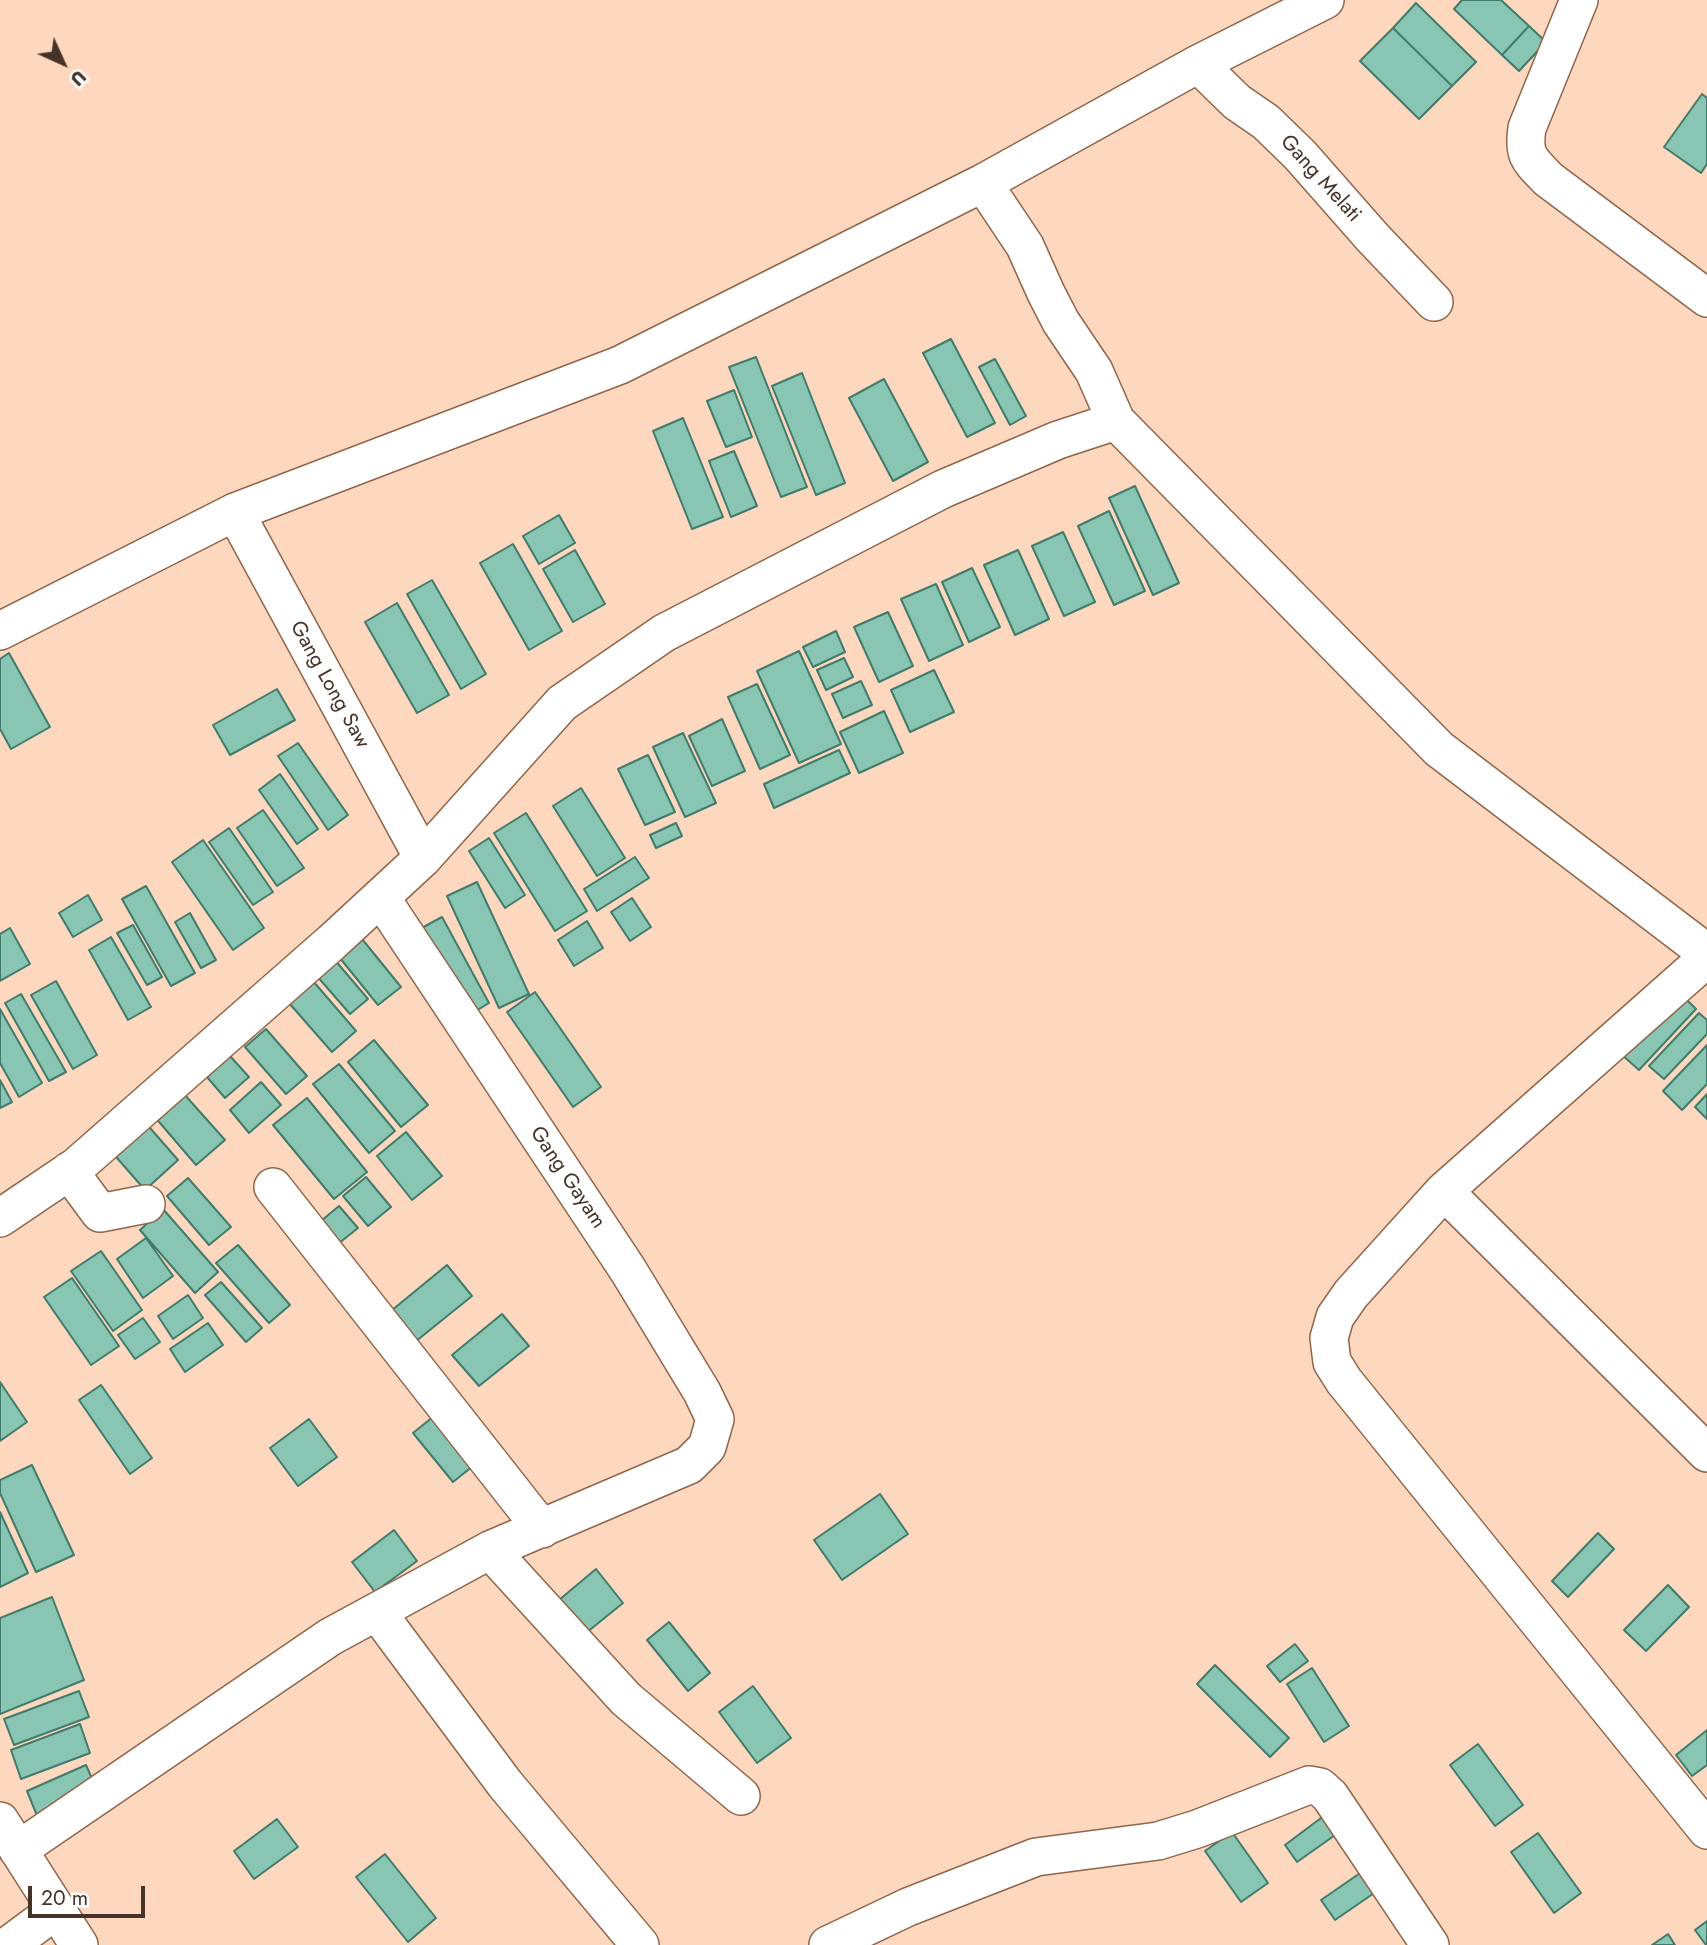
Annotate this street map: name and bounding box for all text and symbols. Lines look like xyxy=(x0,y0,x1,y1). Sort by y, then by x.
north arrow xyxy=(28,28,98,98)
text: U xyxy=(64,64,92,92)
street label: Gang Melati xyxy=(1274,130,1366,228)
street label: Gang Long Saw xyxy=(284,617,374,753)
street label: Gang Gayam xyxy=(524,1122,610,1234)
scale bar xyxy=(32,1871,149,1915)
text: 20 m xyxy=(41,1883,88,1913)

